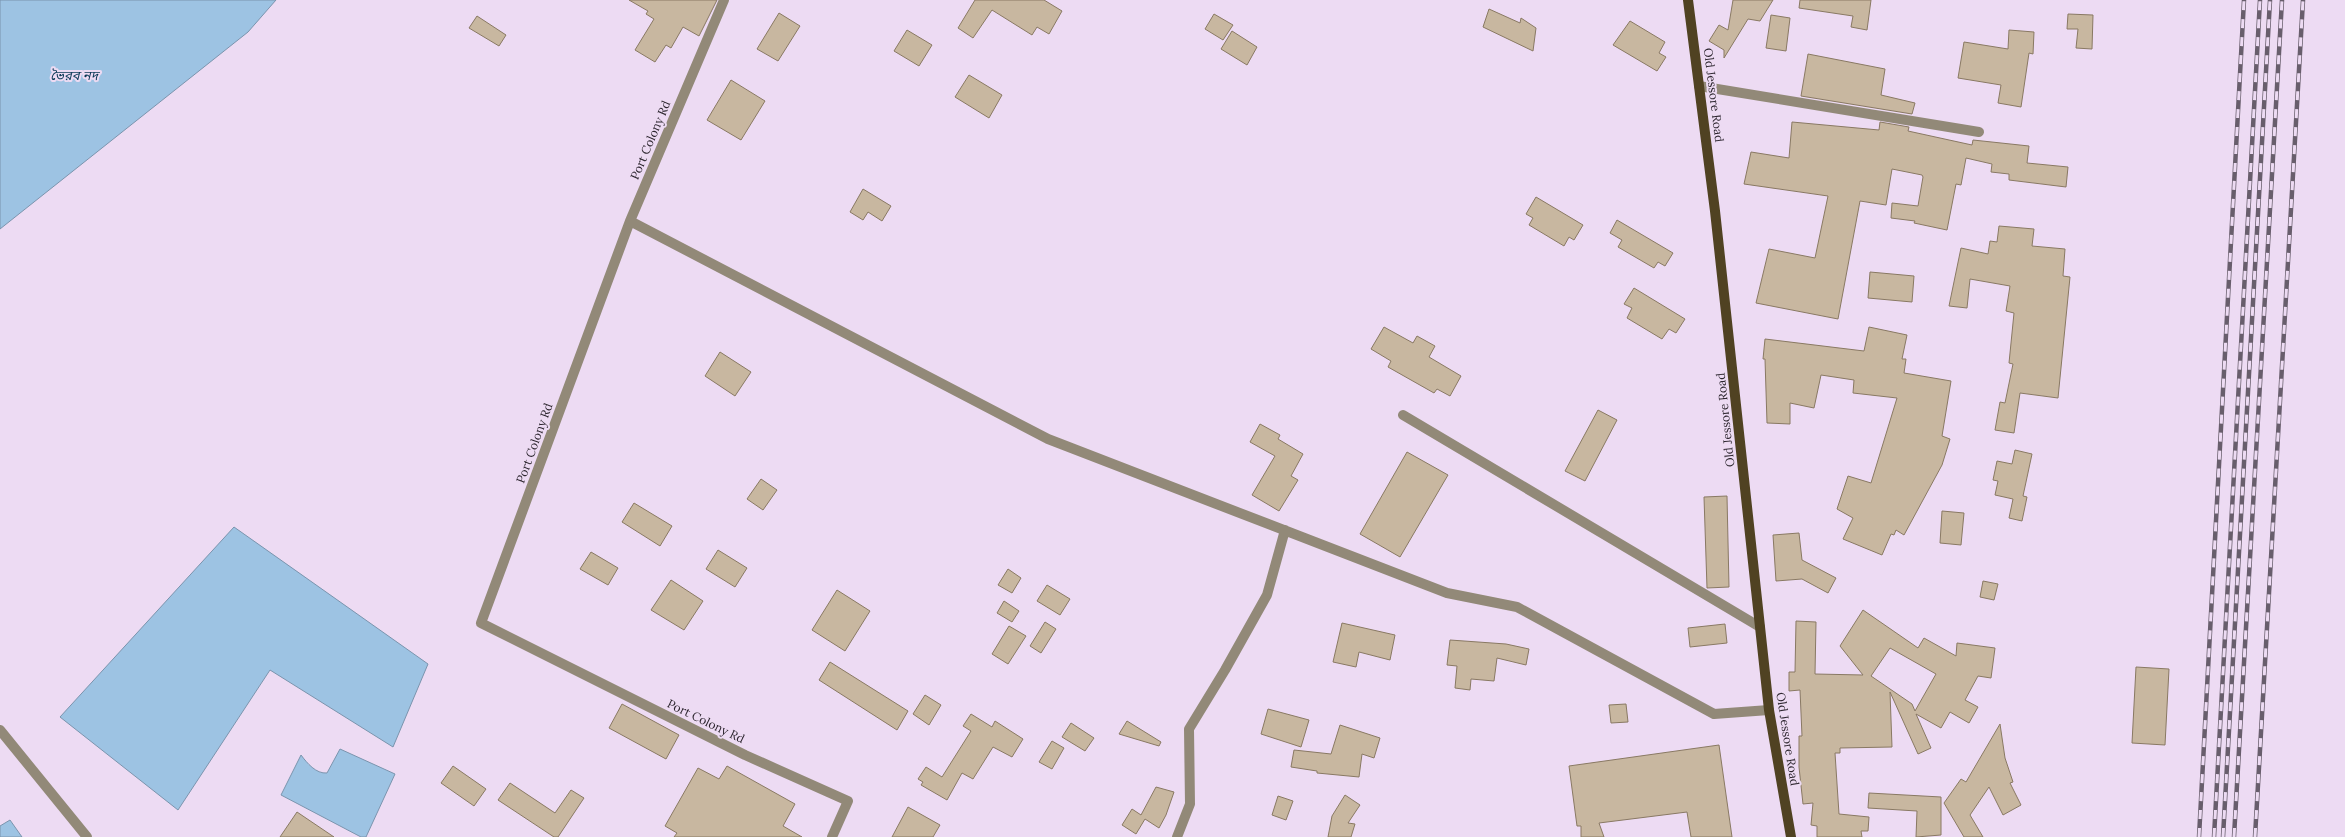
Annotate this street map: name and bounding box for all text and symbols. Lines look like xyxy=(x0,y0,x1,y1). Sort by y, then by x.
street label: Old Jessore Road xyxy=(1701,47,1727,143)
water label: ভৈরব নদ xyxy=(50,67,101,84)
street label: Port Colony Rd xyxy=(627,98,673,182)
street label: Old Jessore Road xyxy=(1713,372,1737,468)
street label: Port Colony Rd xyxy=(513,401,555,485)
street label: Old Jessore Road xyxy=(1773,691,1803,787)
street label: Port Colony Rd xyxy=(665,696,747,746)

